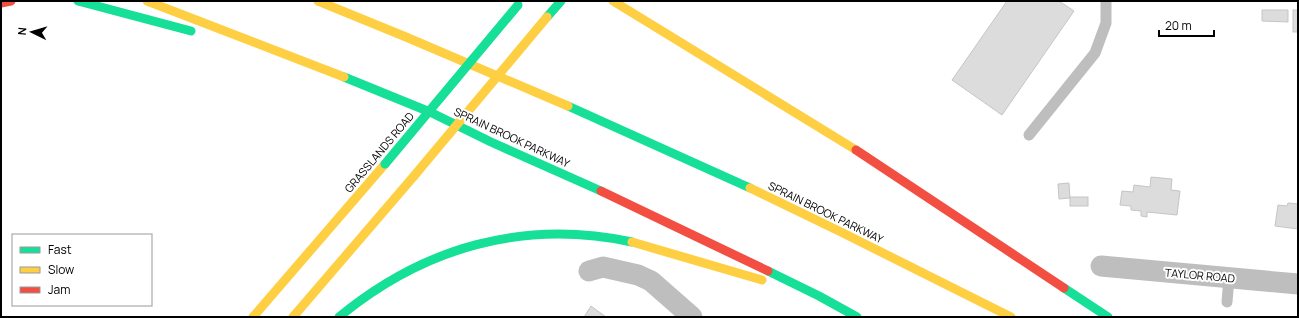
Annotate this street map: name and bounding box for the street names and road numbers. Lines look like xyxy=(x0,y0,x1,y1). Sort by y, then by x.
street label: SPRAIN BROOK PARKWAY xyxy=(452,104,573,171)
street label: GRASSLANDS ROAD xyxy=(341,109,417,195)
street label: SPRAIN BROOK PARKWAY xyxy=(766,178,887,247)
street label: TAYLOR ROAD xyxy=(1164,264,1236,286)

